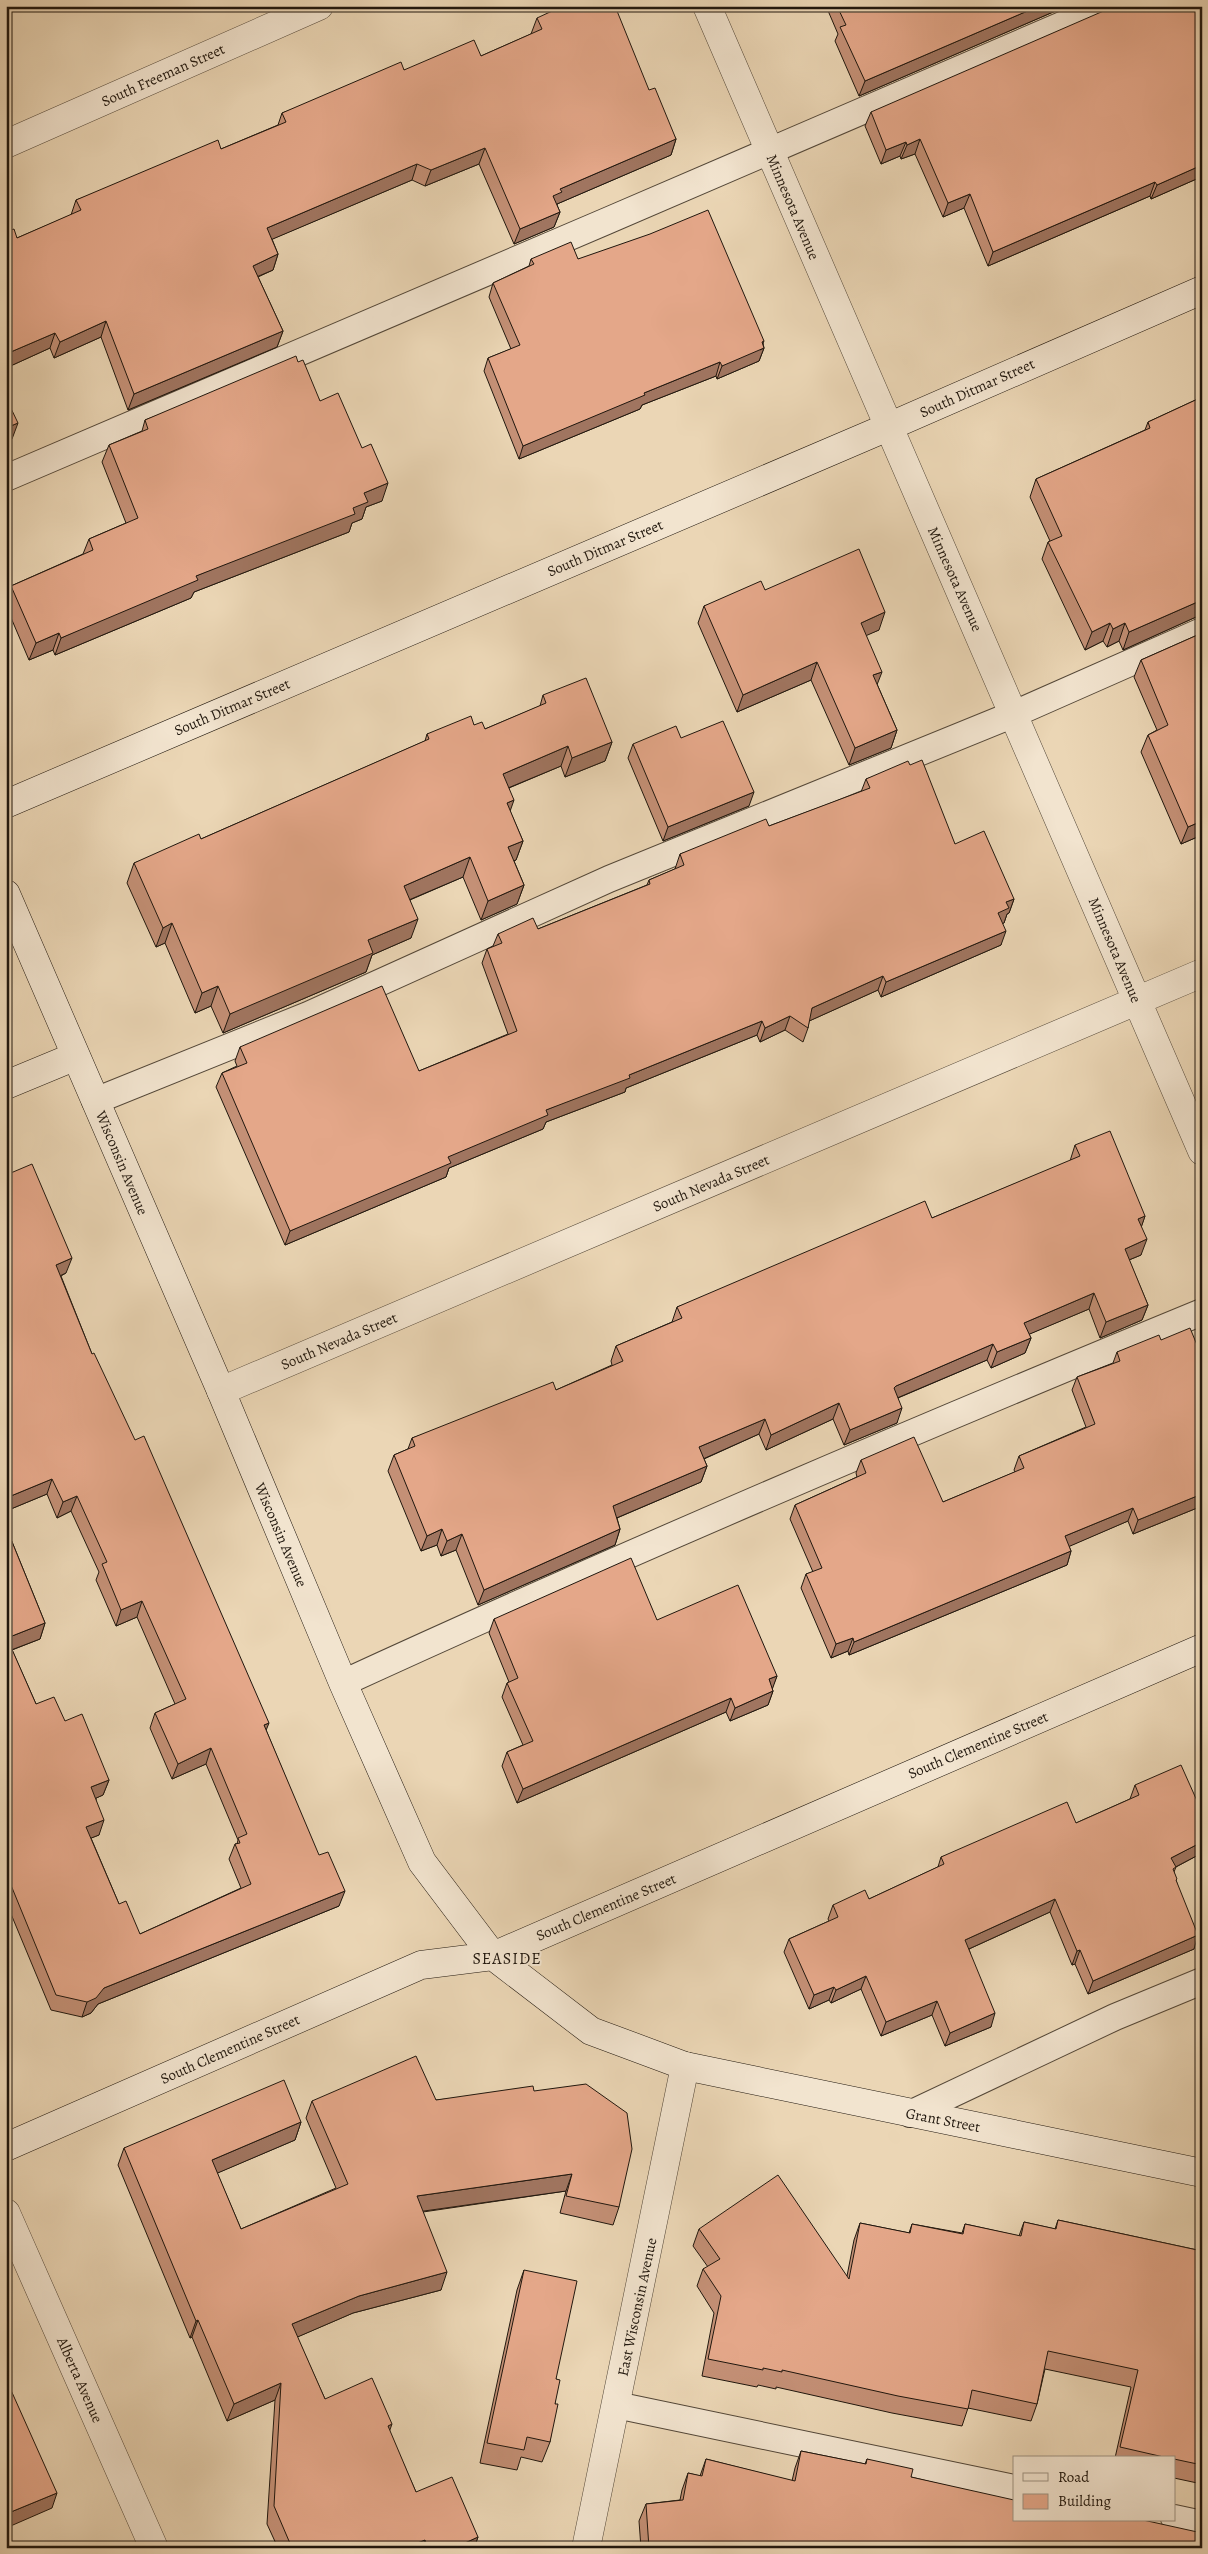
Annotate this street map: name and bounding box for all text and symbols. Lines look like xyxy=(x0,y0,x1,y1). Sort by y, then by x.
street label: South Freeman Street xyxy=(98,39,228,111)
street label: Minnesota Avenue xyxy=(762,151,824,263)
street label: South Ditmar Street xyxy=(916,354,1038,422)
street label: South Ditmar Street xyxy=(544,515,666,581)
street label: Minnesota Avenue xyxy=(923,523,987,635)
street label: South Ditmar Street xyxy=(171,674,293,740)
street label: Minnesota Avenue xyxy=(1084,894,1146,1006)
street label: Wisconsin Avenue xyxy=(91,1107,153,1219)
street label: South Nevada Street xyxy=(650,1149,772,1217)
street label: South Nevada Street xyxy=(278,1307,400,1375)
street label: Wisconsin Avenue xyxy=(250,1479,312,1591)
street label: South Clementine Street xyxy=(905,1706,1051,1784)
street label: South Clementine Street xyxy=(533,1868,679,1946)
district label: SEASIDE xyxy=(472,1948,542,1970)
street label: South Clementine Street xyxy=(157,2009,303,2089)
street label: Grant Street xyxy=(904,2103,982,2137)
street label: East Wisconsin Avenue xyxy=(613,2236,662,2378)
street label: Alberta Avenue xyxy=(52,2333,108,2426)
legend xyxy=(1013,2456,1176,2522)
text: Road xyxy=(1058,2467,1090,2487)
text: Building xyxy=(1058,2491,1111,2511)

